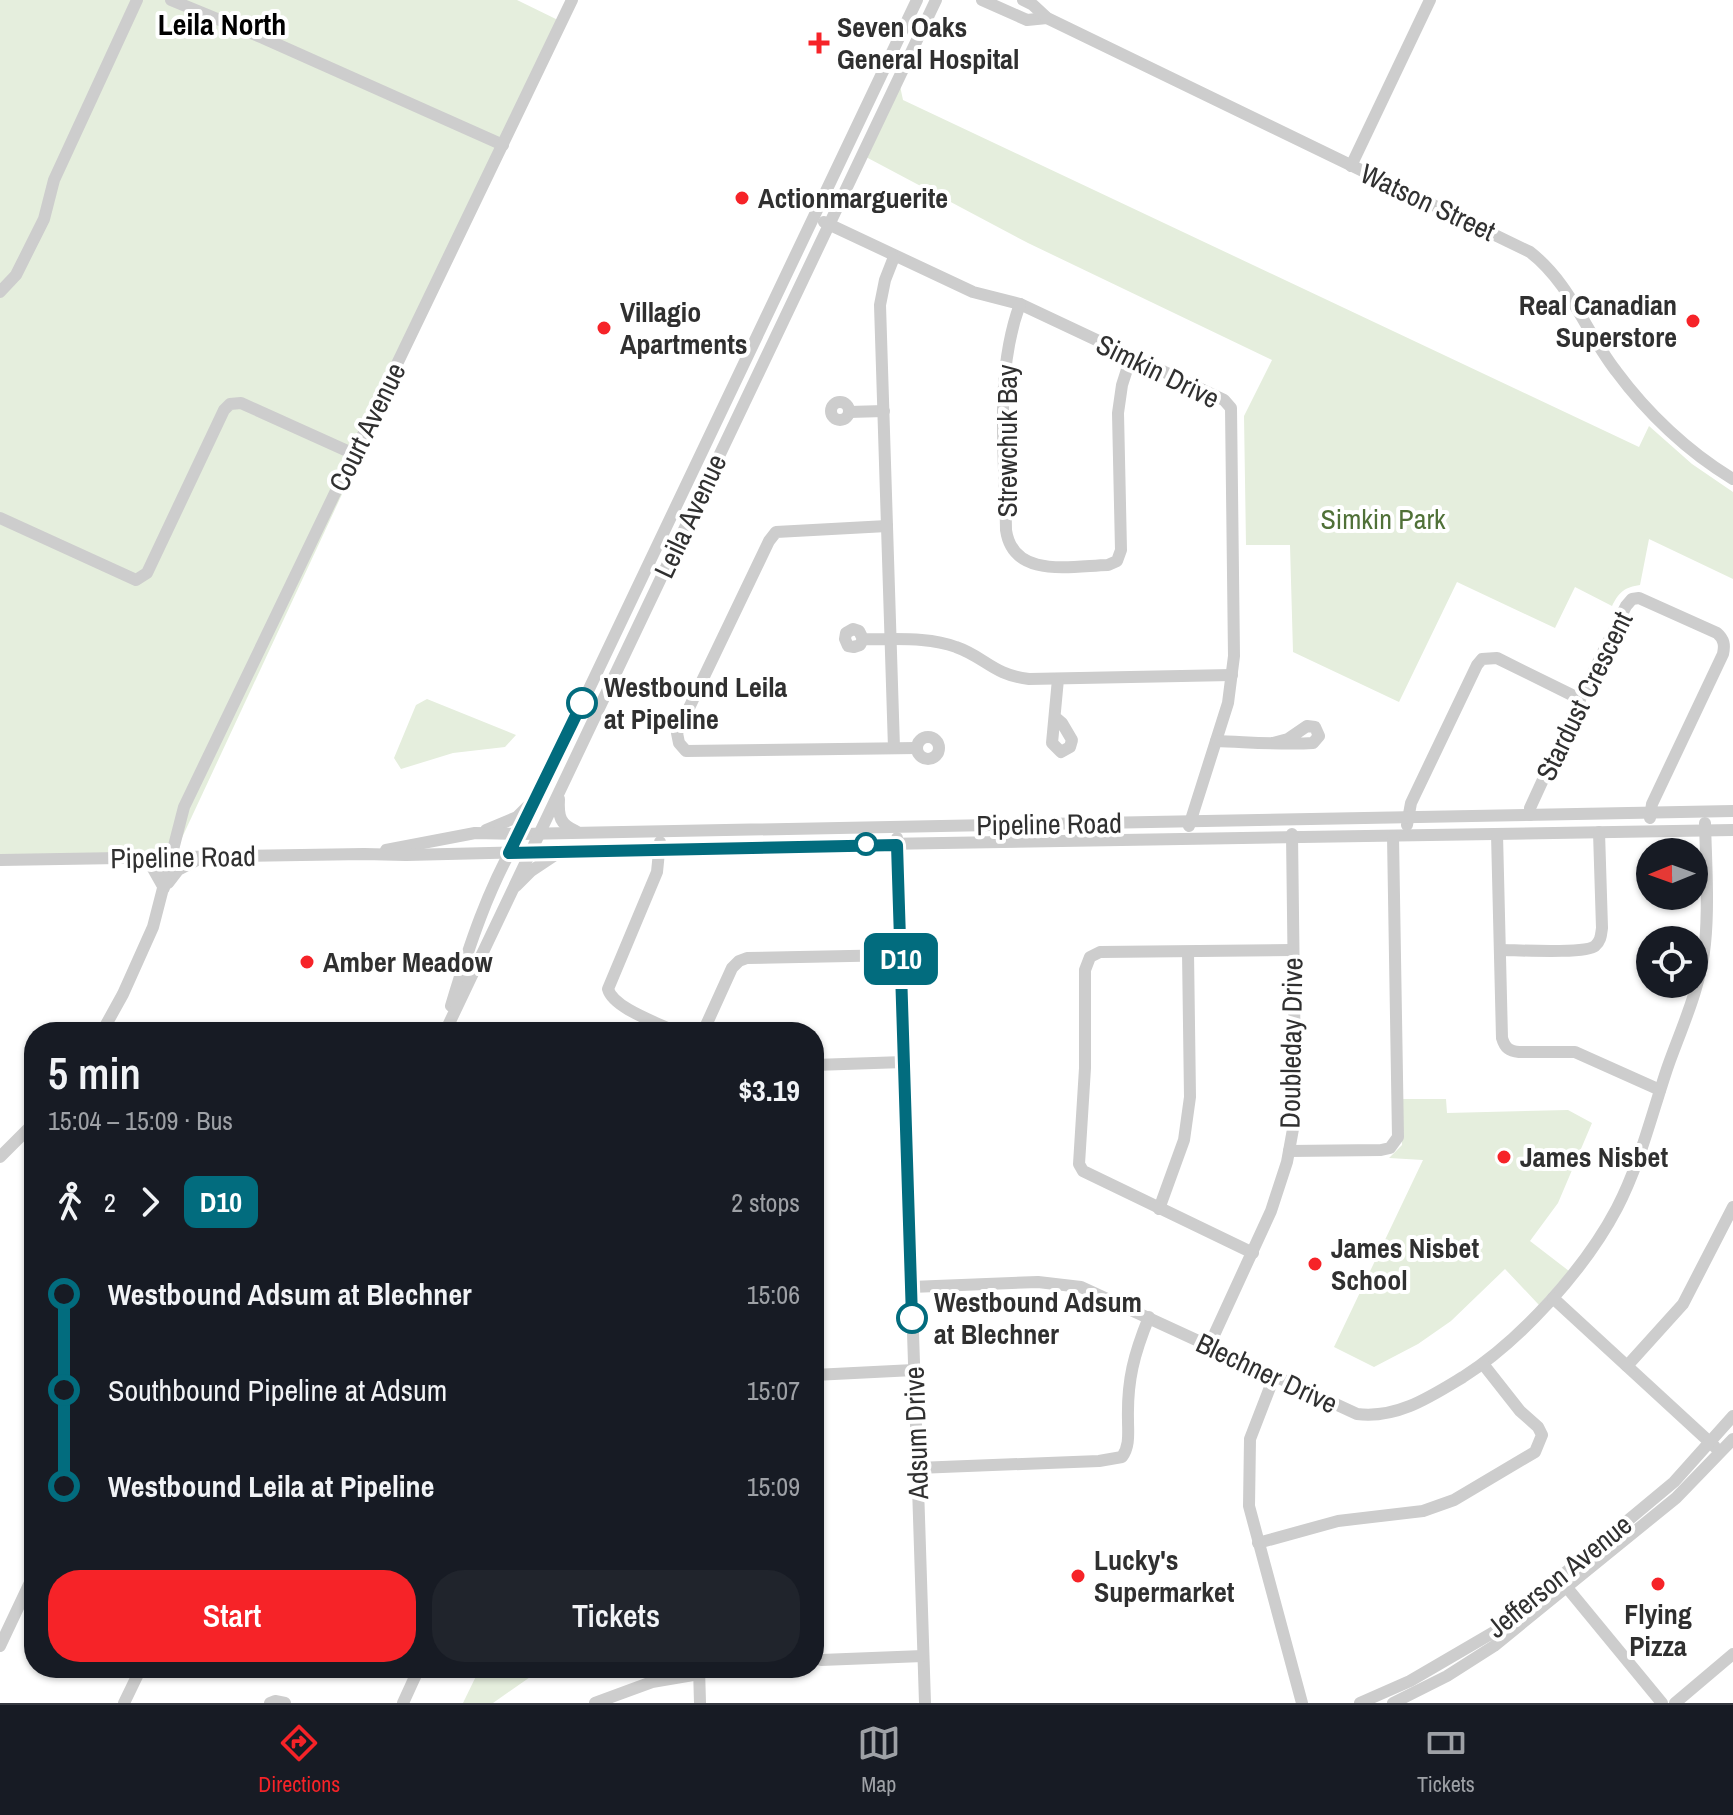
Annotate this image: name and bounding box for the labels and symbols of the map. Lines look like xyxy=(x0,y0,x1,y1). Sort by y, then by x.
district label: Leila North xyxy=(158,4,286,44)
place label: Seven Oaks General Hospital xyxy=(837,8,1019,78)
marker: Seven Oaks General Hospital xyxy=(808,32,830,54)
street label: Watson Street xyxy=(1354,154,1502,250)
place label: Actionmarguerite xyxy=(758,179,948,217)
marker: Actionmarguerite xyxy=(733,189,751,207)
place label: Real Canadian Superstore xyxy=(1519,286,1677,356)
place label: Villagio Apartments xyxy=(620,293,748,363)
marker: Real Canadian Superstore xyxy=(1684,312,1702,330)
marker: Villagio Apartments xyxy=(595,319,613,337)
street label: Simkin Drive xyxy=(1090,325,1226,417)
street label: Court Avenue xyxy=(320,356,414,498)
street label: Strewchuk Bay xyxy=(988,364,1026,518)
street label: Leila Avenue xyxy=(645,448,735,584)
park label: Simkin Park xyxy=(1320,500,1446,538)
street label: Stardust Crescent xyxy=(1527,605,1641,787)
place label: Westbound Leila at Pipeline xyxy=(604,668,788,738)
marker: Westbound Leila at Pipeline xyxy=(567,688,597,718)
street label: Pipeline Road xyxy=(976,804,1122,844)
unlabelled marker xyxy=(855,833,877,855)
street label: Pipeline Road xyxy=(110,837,256,877)
north arrow xyxy=(1636,838,1708,910)
line badge: D10 xyxy=(855,933,947,985)
place label: Amber Meadow xyxy=(323,943,493,981)
marker: Amber Meadow xyxy=(298,953,316,971)
street label: Doubleday Drive xyxy=(1271,957,1311,1129)
place label: James Nisbet xyxy=(1520,1138,1668,1176)
marker: James Nisbet xyxy=(1495,1148,1513,1166)
place label: James Nisbet School xyxy=(1331,1229,1479,1299)
marker: James Nisbet School xyxy=(1306,1255,1324,1273)
place label: Westbound Adsum at Blechner xyxy=(934,1283,1142,1353)
marker: Westbound Adsum at Blechner xyxy=(897,1303,927,1333)
street label: Blechner Drive xyxy=(1190,1324,1344,1422)
street label: Adsum Drive xyxy=(895,1366,937,1501)
street label: Jefferson Avenue xyxy=(1478,1506,1640,1646)
place label: Lucky's Supermarket xyxy=(1094,1541,1235,1611)
marker: Lucky's Supermarket xyxy=(1069,1567,1087,1585)
marker: Flying Pizza xyxy=(1649,1575,1667,1593)
place label: Flying Pizza xyxy=(1624,1595,1692,1665)

